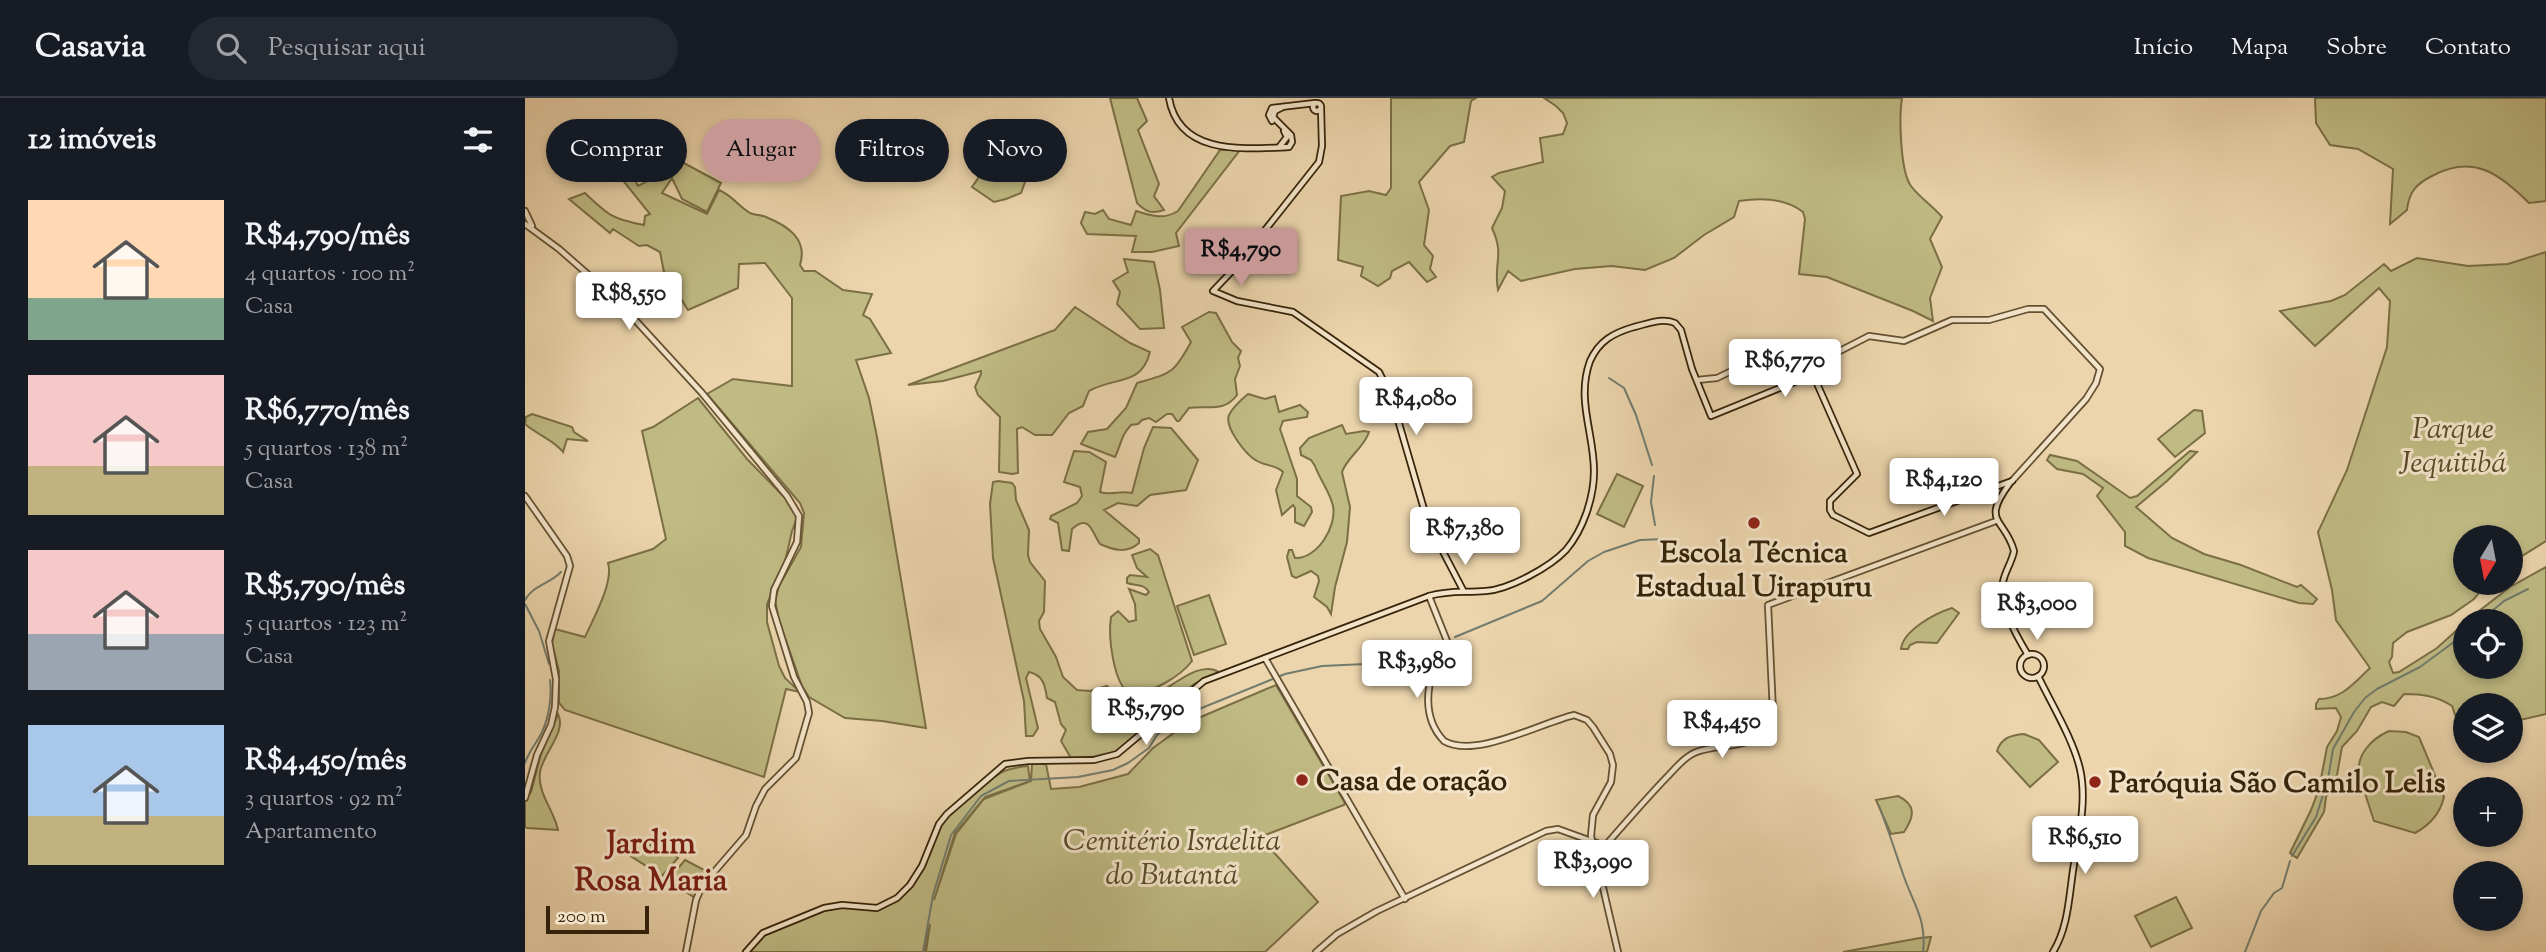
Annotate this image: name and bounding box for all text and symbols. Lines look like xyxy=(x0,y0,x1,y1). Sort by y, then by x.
search box xyxy=(188,17,678,80)
text: Casavia xyxy=(35,24,146,72)
icon: search xyxy=(212,29,250,67)
text: Pesquisar aqui xyxy=(268,30,426,67)
text: Início xyxy=(2134,31,2193,65)
text: Mapa xyxy=(2231,31,2288,65)
text: Sobre xyxy=(2326,31,2387,65)
text: Contato xyxy=(2425,31,2511,65)
text: 12 imóveis xyxy=(28,119,156,162)
chip: Comprar xyxy=(546,119,687,182)
chip: Alugar xyxy=(701,119,821,182)
chip: Filtros xyxy=(835,119,949,182)
chip: Novo xyxy=(963,119,1067,182)
icon: filters xyxy=(459,121,497,159)
text: R$4,790/mês xyxy=(245,215,410,258)
icon: home xyxy=(84,228,168,312)
pin: R$4,790 xyxy=(1176,228,1306,288)
text: R$4,790 xyxy=(1201,234,1281,267)
text: 4 quartos · 100 m² xyxy=(245,258,415,291)
pin: R$8,550 xyxy=(564,272,694,332)
text: R$8,550 xyxy=(592,278,666,311)
text: Casa xyxy=(245,291,293,324)
pin: R$6,770 xyxy=(1720,340,1850,399)
text: R$6,770 xyxy=(1745,345,1825,378)
pin: R$4,080 xyxy=(1351,378,1481,437)
text: R$4,080 xyxy=(1375,383,1457,416)
text: R$6,770/mês xyxy=(245,390,410,433)
icon: home xyxy=(84,403,168,487)
park label: Parque Jequitibá xyxy=(2398,409,2507,486)
text: 5 quartos · 138 m² xyxy=(245,433,408,466)
pin: R$4,120 xyxy=(1879,458,2009,518)
text: R$4,120 xyxy=(1906,464,1982,497)
text: Casa xyxy=(245,466,293,499)
pin: R$7,380 xyxy=(1400,508,1530,567)
text: R$7,380 xyxy=(1426,513,1504,546)
marker: Escola Técnica Estadual Uirapuru xyxy=(1746,515,1762,531)
north arrow xyxy=(2453,525,2523,595)
map controls xyxy=(2453,525,2523,931)
place label: Escola Técnica Estadual Uirapuru xyxy=(1636,533,1873,610)
text: R$5,790/mês xyxy=(245,565,405,608)
icon: home xyxy=(84,578,168,662)
pin: R$3,000 xyxy=(1972,582,2102,642)
text: R$3,000 xyxy=(1997,588,2077,621)
text: 5 quartos · 123 m² xyxy=(245,608,407,641)
button: locate xyxy=(2453,609,2523,679)
pin: R$3,980 xyxy=(1352,640,1482,700)
text: Casa xyxy=(245,641,293,674)
text: R$3,980 xyxy=(1378,646,1456,679)
pin: R$5,790 xyxy=(1081,688,1211,747)
text: R$5,790 xyxy=(1108,693,1184,726)
button: layers xyxy=(2453,693,2523,763)
pin: R$4,450 xyxy=(1657,700,1787,760)
text: R$4,450 xyxy=(1683,706,1761,739)
text: R$4,450/mês xyxy=(245,740,407,783)
icon: home xyxy=(84,753,168,837)
place label: Casa de oração xyxy=(1316,761,1507,804)
place label: Paróquia São Camilo Lelis xyxy=(2109,763,2446,806)
marker: Casa de oração xyxy=(1294,772,1310,788)
marker: Paróquia São Camilo Lelis xyxy=(2087,774,2103,790)
button: + xyxy=(2453,777,2523,847)
text: 3 quartos · 92 m² xyxy=(245,783,403,816)
text: Apartamento xyxy=(245,816,377,849)
pin: R$6,510 xyxy=(2020,816,2150,876)
park label: Cemitério Israelita do Butantã xyxy=(1063,821,1281,898)
district label: Jardim Rosa Maria xyxy=(574,822,728,905)
text: R$6,510 xyxy=(2048,822,2122,855)
pin: R$3,090 xyxy=(1528,840,1658,900)
text: R$3,090 xyxy=(1554,846,1632,879)
button: − xyxy=(2453,861,2523,931)
scale bar xyxy=(546,903,649,935)
text: 200 m xyxy=(557,904,606,931)

